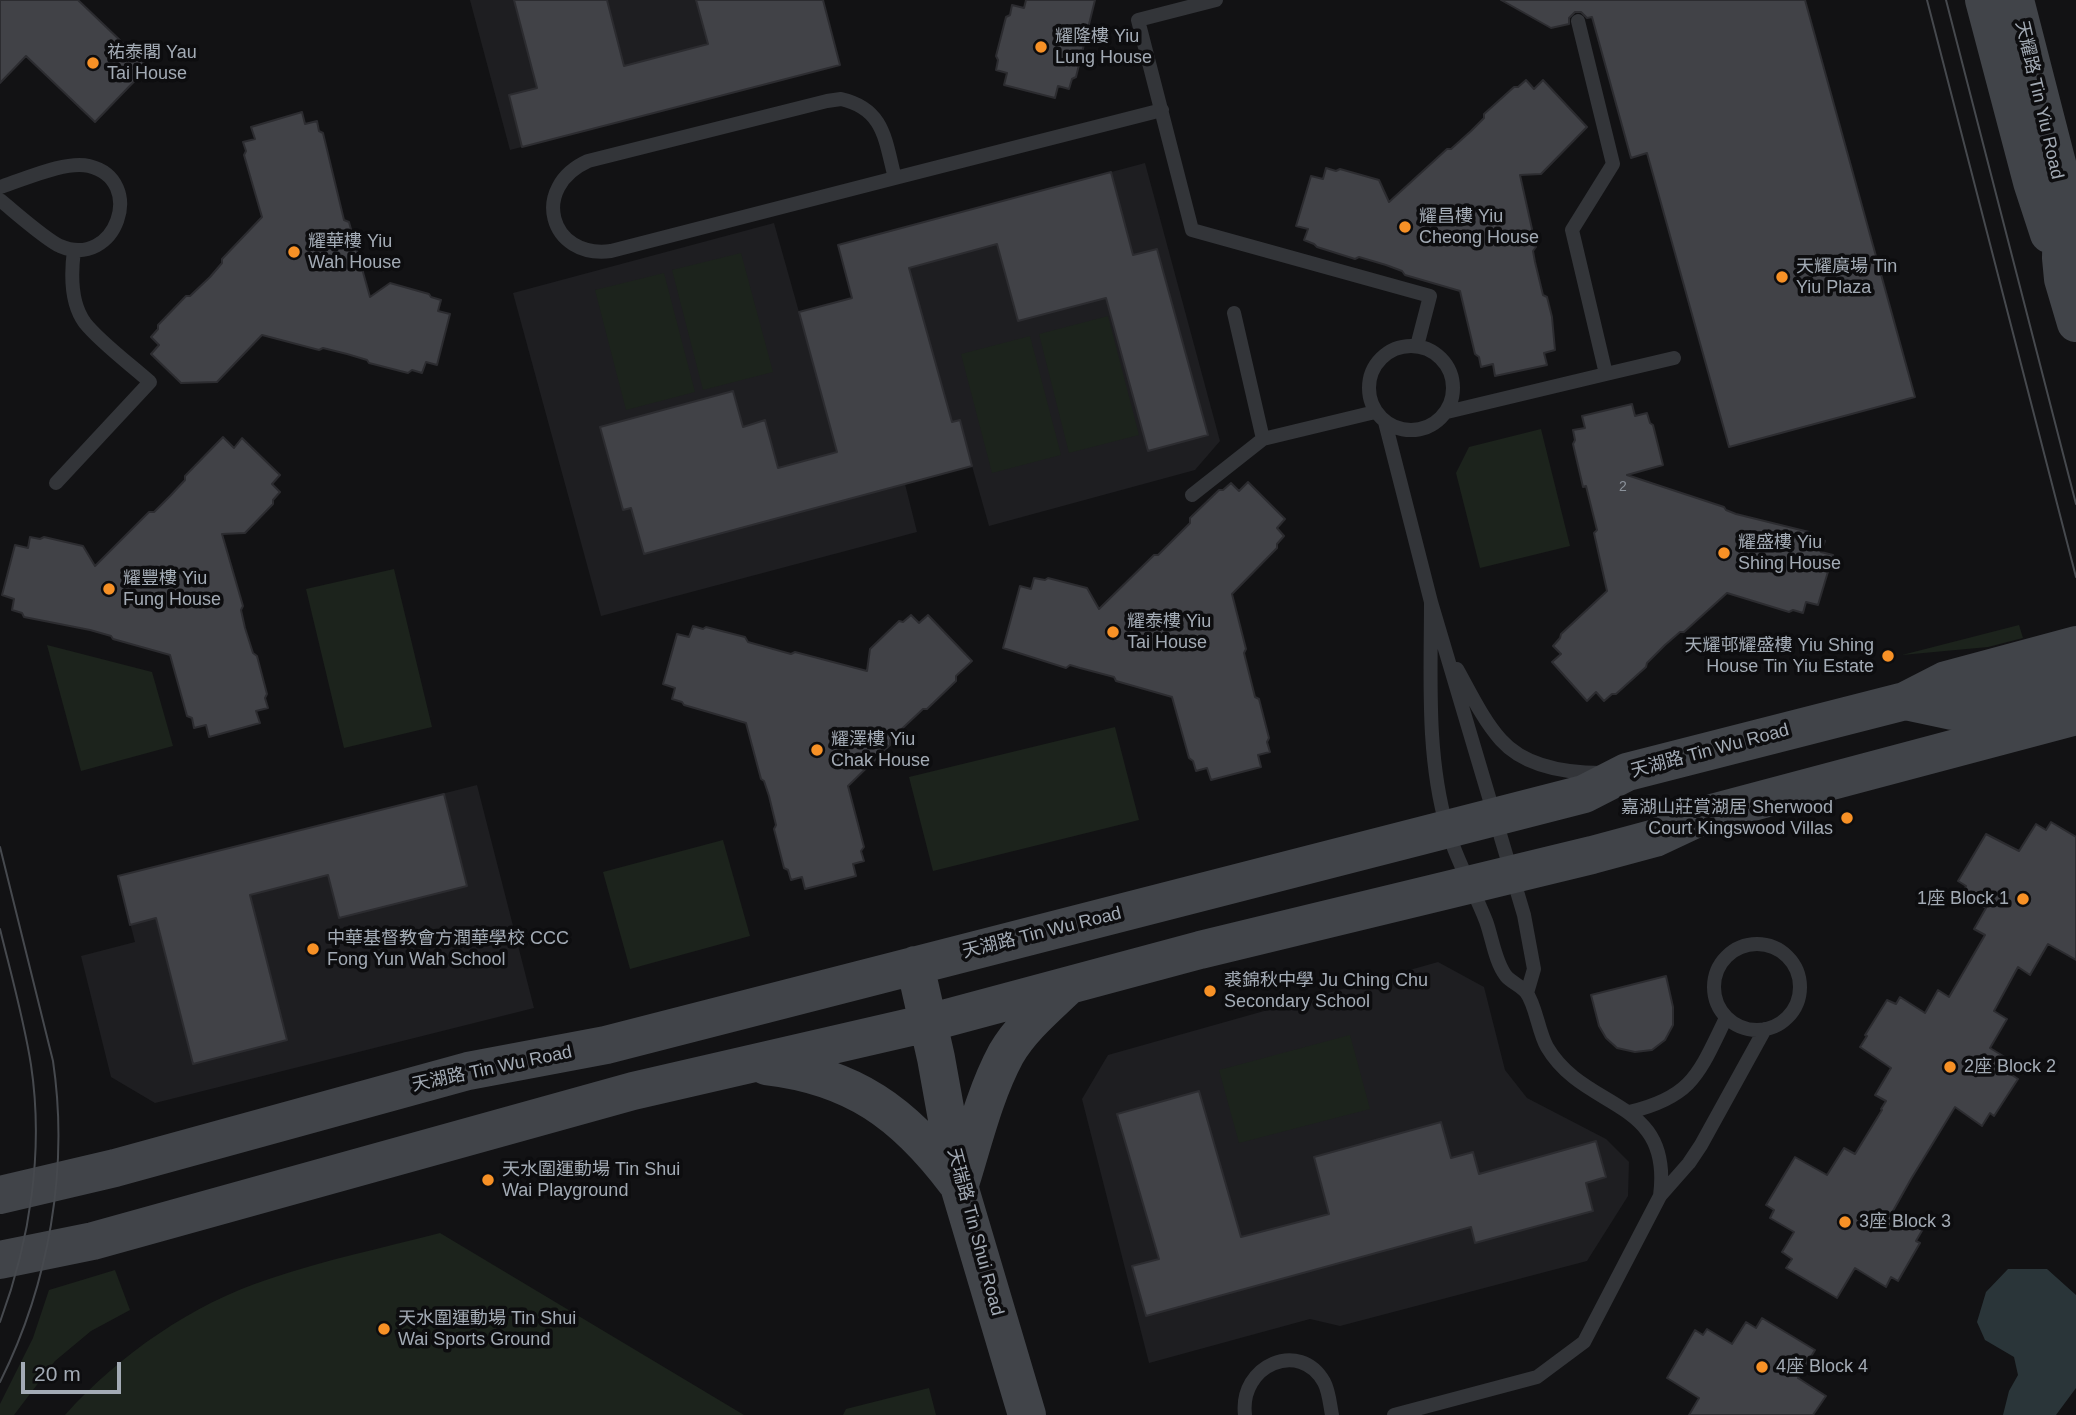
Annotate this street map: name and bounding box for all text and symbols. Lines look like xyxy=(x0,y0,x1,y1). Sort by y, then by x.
street label: 天耀路 Tin Yiu Road xyxy=(2010,19,2068,181)
place label: 耀隆樓 Yiu Lung House xyxy=(1055,26,1152,68)
marker: 耀隆樓 Yiu Lung House xyxy=(1033,39,1049,55)
place label: 祐泰閣 Yau Tai House xyxy=(107,42,197,84)
marker: 祐泰閣 Yau Tai House xyxy=(85,55,101,71)
place label: 耀昌樓 Yiu Cheong House xyxy=(1419,206,1539,248)
marker: 耀昌樓 Yiu Cheong House xyxy=(1397,219,1413,235)
place label: 耀華樓 Yiu Wah House xyxy=(308,231,401,274)
marker: 耀華樓 Yiu Wah House xyxy=(286,244,302,260)
place label: 天耀廣場 Tin Yiu Plaza xyxy=(1796,256,1897,298)
marker: 天耀廣場 Tin Yiu Plaza xyxy=(1774,269,1790,285)
house number: 2 xyxy=(1619,479,1627,495)
place label: 耀盛樓 Yiu Shing House xyxy=(1738,532,1841,574)
marker: 耀盛樓 Yiu Shing House xyxy=(1716,545,1732,561)
place label: 耀豐樓 Yiu Fung House xyxy=(123,568,221,610)
marker: 耀豐樓 Yiu Fung House xyxy=(101,581,117,597)
place label: 耀泰樓 Yiu Tai House xyxy=(1127,611,1211,654)
marker: 耀泰樓 Yiu Tai House xyxy=(1105,624,1121,640)
place label: 天耀邨耀盛樓 Yiu Shing House Tin Yiu Estate xyxy=(1685,635,1874,678)
marker: 天耀邨耀盛樓 Yiu Shing House Tin Yiu Estate xyxy=(1880,648,1896,664)
street label: 天湖路 Tin Wu Road xyxy=(1628,719,1792,783)
place label: 耀澤樓 Yiu Chak House xyxy=(831,729,930,772)
marker: 耀澤樓 Yiu Chak House xyxy=(809,742,825,758)
place label: 嘉湖山莊賞湖居 Sherwood Court Kingswood Villas xyxy=(1621,797,1833,840)
marker: 嘉湖山莊賞湖居 Sherwood Court Kingswood Villas xyxy=(1839,810,1855,826)
place label: 1座 Block 1 xyxy=(1917,888,2009,910)
marker: 1座 Block 1 xyxy=(2015,891,2031,907)
street label: 天湖路 Tin Wu Road xyxy=(960,903,1124,963)
place label: 中華基督教會方潤華學校 CCC Fong Yun Wah School xyxy=(327,928,569,970)
marker: 中華基督教會方潤華學校 CCC Fong Yun Wah School xyxy=(305,941,321,957)
place label: 裘錦秋中學 Ju Ching Chu Secondary School xyxy=(1224,970,1428,1012)
marker: 裘錦秋中學 Ju Ching Chu Secondary School xyxy=(1202,983,1218,999)
street label: 天湖路 Tin Wu Road xyxy=(410,1041,574,1097)
place label: 2座 Block 2 xyxy=(1964,1056,2056,1078)
marker: 2座 Block 2 xyxy=(1942,1059,1958,1075)
street label: 天瑞路 Tin Shui Road xyxy=(942,1146,1008,1318)
place label: 天水圍運動場 Tin Shui Wai Playground xyxy=(502,1159,680,1202)
marker: 天水圍運動場 Tin Shui Wai Playground xyxy=(480,1172,496,1188)
place label: 3座 Block 3 xyxy=(1859,1211,1951,1233)
marker: 3座 Block 3 xyxy=(1837,1214,1853,1230)
place label: 天水圍運動場 Tin Shui Wai Sports Ground xyxy=(398,1308,576,1350)
marker: 天水圍運動場 Tin Shui Wai Sports Ground xyxy=(376,1321,392,1337)
scale bar xyxy=(24,1348,124,1392)
place label: 4座 Block 4 xyxy=(1776,1356,1868,1378)
marker: 4座 Block 4 xyxy=(1754,1359,1770,1375)
text: 20 m xyxy=(34,1362,81,1385)

